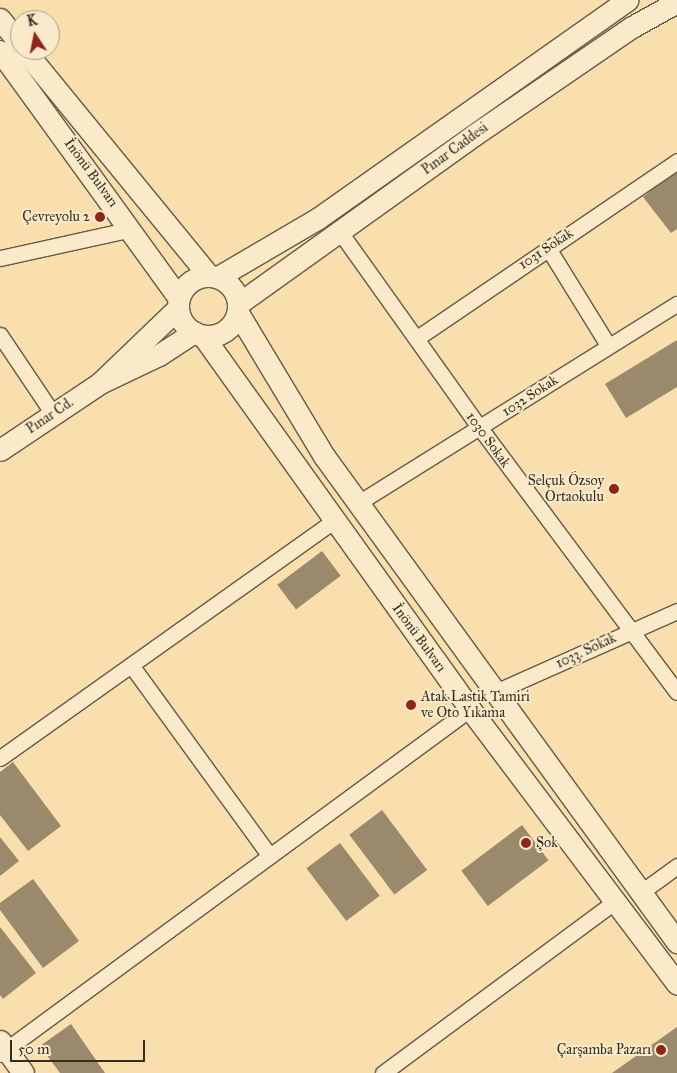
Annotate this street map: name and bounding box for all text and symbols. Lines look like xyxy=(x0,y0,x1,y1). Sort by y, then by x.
north arrow xyxy=(10,10,60,60)
text: K xyxy=(26,11,39,30)
street label: Pınar Caddesi xyxy=(419,119,491,179)
street label: İnönü Bulvarı xyxy=(60,135,122,211)
place label: Çevreyolu 2 xyxy=(22,209,90,225)
marker: Çevreyolu 2 xyxy=(94,211,106,223)
street label: 1031 Sokak xyxy=(516,225,576,273)
street label: 1032 Sokak xyxy=(499,372,561,420)
street label: Pınar Cd. xyxy=(23,394,77,438)
street label: 1030 Sokak xyxy=(462,409,514,471)
place label: Selçuk Özsoy Ortaokulu xyxy=(528,473,604,506)
marker: Selçuk Özsoy Ortaokulu xyxy=(608,483,620,495)
street label: İnönü Bulvarı xyxy=(388,600,450,676)
street label: 1033. Sokak xyxy=(553,630,619,672)
place label: Atak Lastik Tamiri ve Oto Yıkama xyxy=(421,689,530,722)
marker: Atak Lastik Tamiri ve Oto Yıkama xyxy=(405,699,417,711)
place label: Şok xyxy=(536,835,558,851)
marker: Şok xyxy=(520,837,532,849)
scale bar xyxy=(12,1030,148,1062)
text: 50 m xyxy=(18,1040,50,1058)
place label: Çarşamba Pazarı xyxy=(557,1042,651,1058)
marker: Çarşamba Pazarı xyxy=(655,1044,667,1056)

